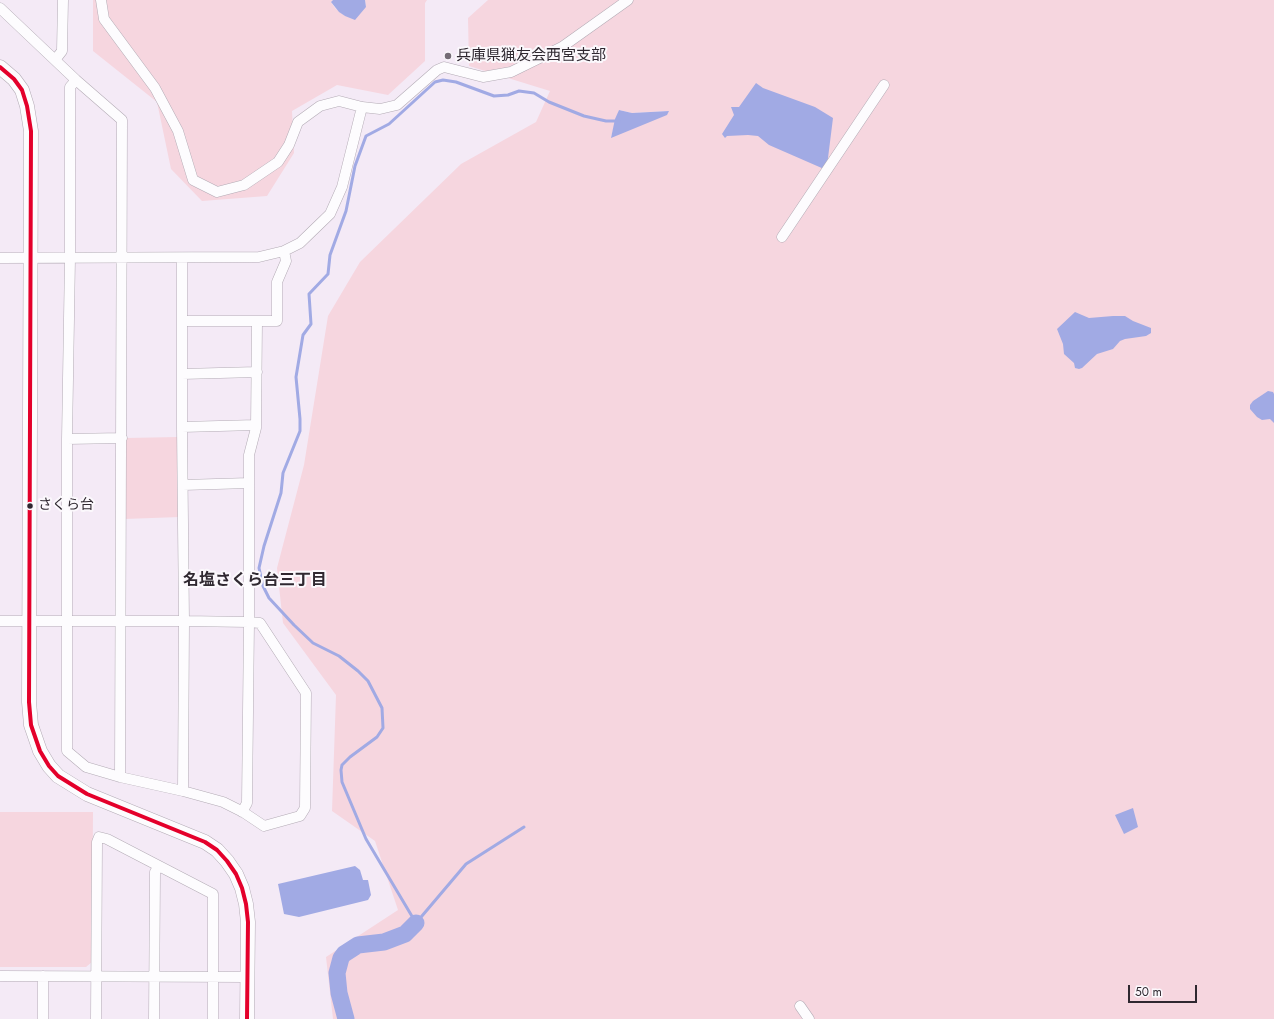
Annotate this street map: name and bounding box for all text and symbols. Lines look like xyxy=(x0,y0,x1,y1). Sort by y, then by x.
place label: 兵庫県猟友会西宮支部 xyxy=(456,47,606,65)
marker: 兵庫県猟友会西宮支部 xyxy=(443,51,453,61)
place label: さくら台 xyxy=(38,498,94,514)
marker: さくら台 xyxy=(25,501,35,511)
district label: 名塩さくら台三丁目 xyxy=(183,571,327,591)
scale bar xyxy=(1130,977,1199,1003)
text: 50 m xyxy=(1135,983,1162,1001)

